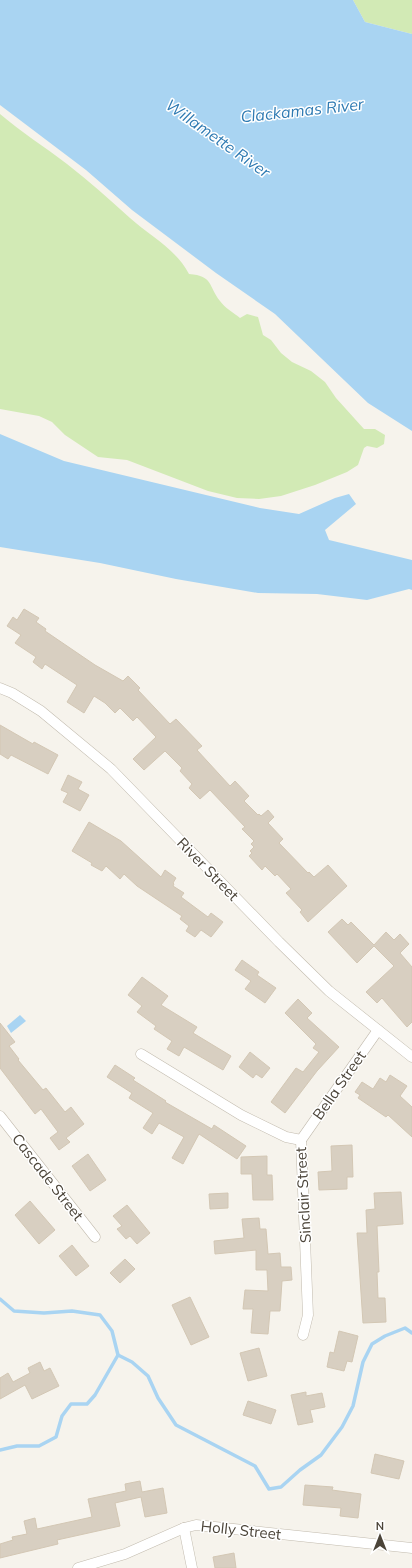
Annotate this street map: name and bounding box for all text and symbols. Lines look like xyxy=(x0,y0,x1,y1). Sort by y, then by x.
water label: Clackamas River xyxy=(240,93,366,126)
water label: Willamette River xyxy=(162,94,275,182)
street label: River Street xyxy=(173,833,243,905)
street label: Bella Street xyxy=(308,1047,370,1123)
street label: Cascade Street xyxy=(8,1130,88,1224)
street label: Sinclair Street xyxy=(291,1147,315,1243)
street label: Holly Street xyxy=(200,1516,282,1544)
north arrow xyxy=(360,1516,400,1556)
text: N xyxy=(376,1519,384,1533)

